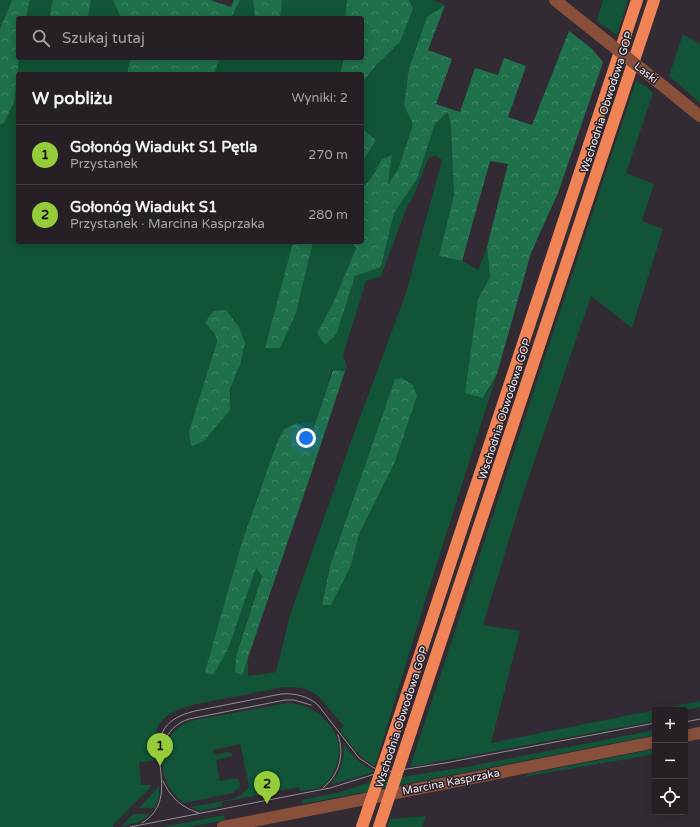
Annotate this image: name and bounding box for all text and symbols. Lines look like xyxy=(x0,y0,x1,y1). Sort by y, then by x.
search box xyxy=(16,16,364,60)
icon: search xyxy=(30,27,52,49)
text: Szukaj tutaj xyxy=(62,29,145,47)
street label: Wschodnia Obwodowa GOP xyxy=(578,30,636,174)
street label: Laski xyxy=(632,60,660,86)
text: W pobliżu xyxy=(32,88,113,109)
text: Wyniki: 2 xyxy=(292,90,348,106)
text: Gołonóg Wiadukt S1 Pętla xyxy=(70,138,258,156)
text: 1 xyxy=(41,147,49,163)
text: 270 m xyxy=(308,147,348,163)
text: Przystanek xyxy=(70,156,138,172)
text: Gołonóg Wiadukt S1 xyxy=(70,198,217,216)
text: 2 xyxy=(41,207,49,223)
text: 280 m xyxy=(308,207,348,223)
text: Przystanek · Marcina Kasprzaka xyxy=(70,216,265,232)
street label: Wschodnia Obwodowa GOP xyxy=(476,337,534,481)
your location xyxy=(296,428,316,448)
street label: Wschodnia Obwodowa GOP xyxy=(373,645,431,789)
map controls xyxy=(652,707,688,815)
button: + xyxy=(652,707,688,743)
pin: 1 xyxy=(147,733,173,766)
button: − xyxy=(652,743,688,779)
street label: Marcina Kasprzaka xyxy=(401,766,501,798)
pin: 2 xyxy=(254,771,280,804)
button: locate xyxy=(652,779,688,815)

